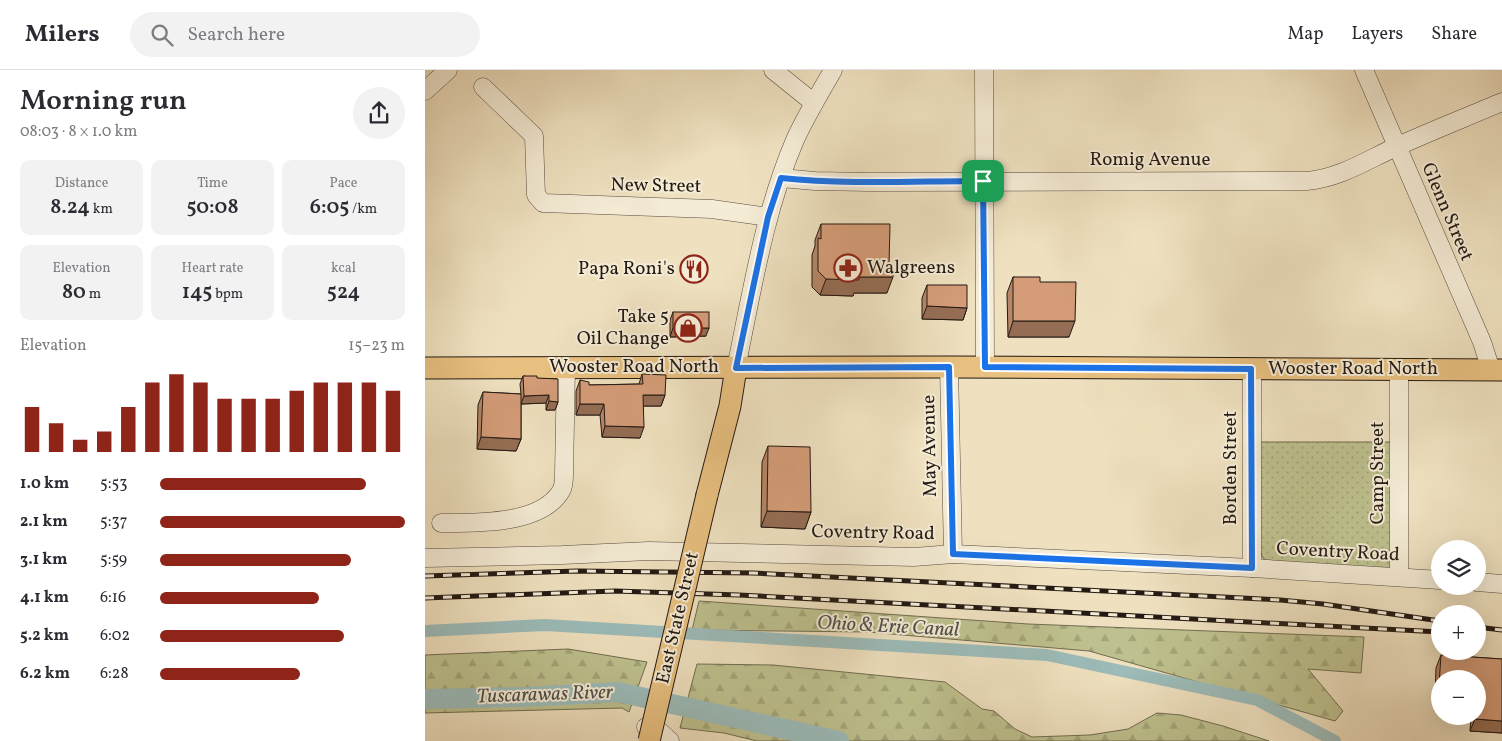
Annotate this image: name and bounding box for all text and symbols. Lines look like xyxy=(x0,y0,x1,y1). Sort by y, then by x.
search box xyxy=(130,12,480,57)
text: Milers xyxy=(25,18,100,52)
icon: search xyxy=(148,21,176,49)
text: Search here xyxy=(188,22,285,48)
text: Map xyxy=(1287,22,1323,47)
text: Layers xyxy=(1351,22,1403,47)
text: Share xyxy=(1431,22,1477,47)
text: Morning run xyxy=(20,82,187,121)
button: share xyxy=(353,87,405,139)
text: 08:03 · 8 × 1.0 km xyxy=(20,121,137,143)
street label: Romig Avenue xyxy=(1090,147,1210,173)
street label: Glenn Street xyxy=(1415,159,1480,266)
pin xyxy=(962,160,1004,202)
icon: arrive xyxy=(969,167,997,195)
street label: New Street xyxy=(610,172,702,200)
text: Distance xyxy=(55,174,108,193)
text: Time xyxy=(197,174,228,193)
text: Pace xyxy=(330,174,358,193)
text: 8.24 xyxy=(50,193,90,222)
text: 50:08 xyxy=(186,193,239,222)
text: 6:05 xyxy=(310,193,349,222)
text: km xyxy=(90,200,113,219)
text: /km xyxy=(349,200,377,219)
pharmacy icon: Walgreens xyxy=(833,253,863,283)
restaurant icon: Papa Roni's xyxy=(679,254,709,284)
place label: Walgreens xyxy=(867,255,955,281)
place label: Papa Roni's xyxy=(578,256,675,282)
text: Elevation xyxy=(52,259,111,278)
text: Heart rate xyxy=(182,259,243,278)
text: kcal xyxy=(331,259,356,278)
text: 80 xyxy=(62,278,86,307)
text: 145 xyxy=(182,278,212,307)
text: 524 xyxy=(327,278,360,307)
text: m xyxy=(86,285,101,304)
text: bpm xyxy=(212,285,243,304)
place label: Take 5 Oil Change xyxy=(577,304,669,352)
shop icon: Take 5 Oil Change xyxy=(673,313,703,343)
text: Elevation xyxy=(20,335,87,357)
text: 15–23 m xyxy=(348,335,405,357)
street label: Wooster Road North xyxy=(549,354,719,380)
street label: Wooster Road North xyxy=(1268,356,1438,382)
street label: May Avenue xyxy=(916,395,944,497)
street label: Borden Street xyxy=(1218,410,1244,525)
street label: Camp Street xyxy=(1365,421,1391,525)
text: 1.0 km xyxy=(20,473,69,495)
text: 5:53 xyxy=(100,473,127,495)
text: 2.1 km xyxy=(20,511,68,533)
text: 5:37 xyxy=(100,511,127,533)
street label: Coventry Road xyxy=(811,519,935,547)
street label: Coventry Road xyxy=(1276,536,1400,568)
map controls xyxy=(1431,540,1486,725)
button: layers xyxy=(1431,540,1486,595)
text: 3.1 km xyxy=(20,549,68,571)
text: 5:59 xyxy=(100,549,127,571)
street label: East State Street xyxy=(650,549,706,687)
text: 4.1 km xyxy=(20,587,69,609)
text: 6:16 xyxy=(100,587,126,609)
button: + xyxy=(1431,605,1486,660)
water label: Ohio & Erie Canal xyxy=(816,609,960,645)
text: 5.2 km xyxy=(20,625,69,647)
text: 6:02 xyxy=(100,625,130,647)
text: 6.2 km xyxy=(20,663,70,685)
text: 6:28 xyxy=(100,663,129,685)
button: − xyxy=(1431,670,1486,725)
water label: Tuscarawas River xyxy=(476,679,614,711)

